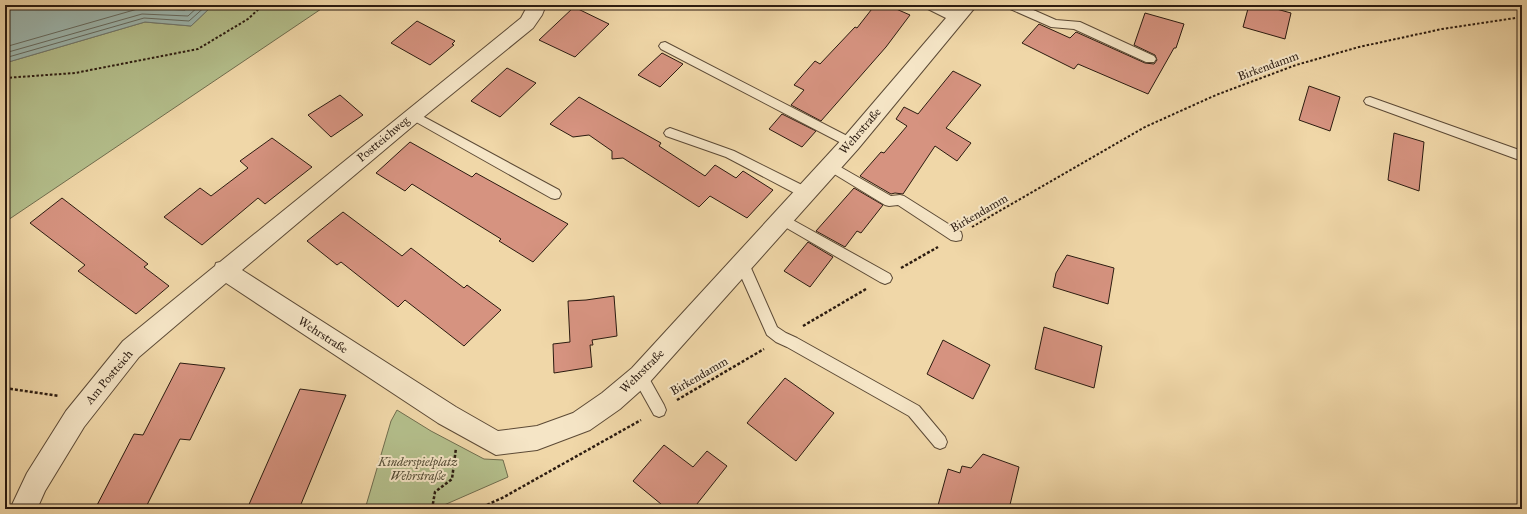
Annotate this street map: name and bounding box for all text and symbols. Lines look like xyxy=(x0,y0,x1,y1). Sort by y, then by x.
street label: Birkendamm xyxy=(1236,49,1300,83)
street label: Wehrstraße xyxy=(836,105,884,157)
street label: Postteichweg xyxy=(354,113,413,166)
street label: Birkendamm xyxy=(948,191,1010,235)
street label: Wehrstraße xyxy=(296,314,350,356)
street label: Wehrstraße xyxy=(617,346,667,396)
street label: Am Postteich xyxy=(82,347,136,408)
street label: Birkendamm xyxy=(668,354,730,398)
park label: Kinderspielplatz Wehrstraße xyxy=(377,455,458,483)

